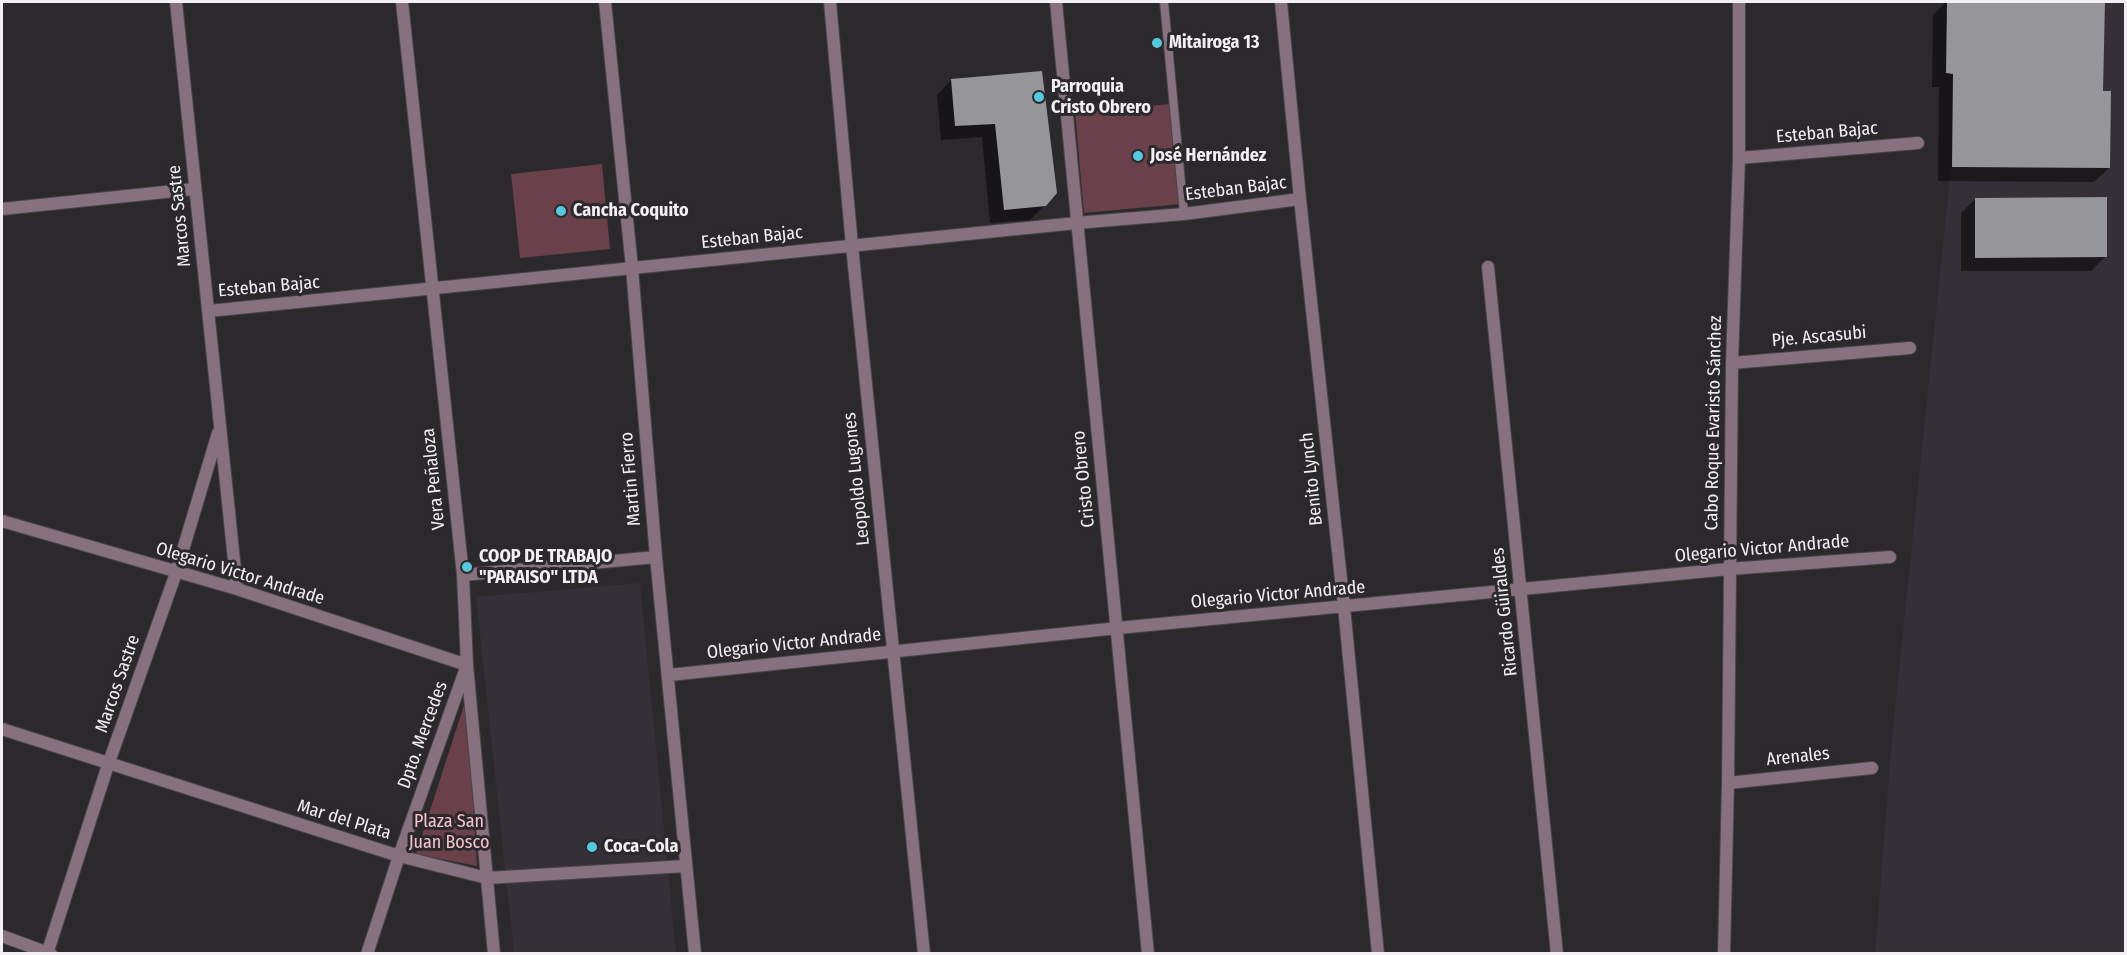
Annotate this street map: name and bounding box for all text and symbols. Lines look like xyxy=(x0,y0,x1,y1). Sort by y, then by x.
place label: Mitairoga 13 xyxy=(1169,32,1259,54)
marker: Mitairoga 13 xyxy=(1150,36,1164,50)
place label: Parroquia Cristo Obrero xyxy=(1051,76,1151,118)
marker: Parroquia Cristo Obrero xyxy=(1032,90,1046,104)
street label: Esteban Bajac xyxy=(1775,118,1879,148)
place label: José Hernández xyxy=(1150,145,1266,167)
marker: José Hernández xyxy=(1131,149,1145,163)
street label: Marcos Sastre xyxy=(164,164,196,268)
street label: Esteban Bajac xyxy=(1184,172,1288,206)
place label: Cancha Coquito xyxy=(573,200,689,222)
marker: Cancha Coquito xyxy=(554,204,568,218)
street label: Esteban Bajac xyxy=(700,222,804,254)
street label: Esteban Bajac xyxy=(217,272,321,302)
street label: Cabo Roque Evaristo Sánchez xyxy=(1701,315,1727,531)
street label: Pje. Ascasubi xyxy=(1771,322,1867,352)
street label: Leopoldo Lugones xyxy=(839,411,875,547)
street label: Vera Peñaloza xyxy=(418,427,450,531)
street label: Cristo Obrero xyxy=(1068,429,1100,529)
street label: Martin Fierro xyxy=(616,431,646,527)
street label: Benito Lynch xyxy=(1296,431,1328,527)
street label: Olegario Victor Andrade xyxy=(1674,531,1850,567)
street label: Olegario Victor Andrade xyxy=(153,538,327,610)
place label: COOP DE TRABAJO "PARAISO" LTDA xyxy=(479,546,612,588)
street label: Ricardo Güiraldes xyxy=(1487,547,1523,677)
marker: COOP DE TRABAJO "PARAISO" LTDA xyxy=(460,560,474,574)
street label: Olegario Victor Andrade xyxy=(1190,577,1366,613)
street label: Olegario Victor Andrade xyxy=(706,624,882,664)
street label: Marcos Sastre xyxy=(91,632,145,736)
street label: Dpto. Mercedes xyxy=(394,678,452,792)
street label: Arenales xyxy=(1765,743,1831,771)
street label: Mar del Plata xyxy=(294,795,394,845)
park label: Plaza San Juan Bosco xyxy=(409,811,489,854)
place label: Coca-Cola xyxy=(604,836,678,858)
marker: Coca-Cola xyxy=(585,840,599,854)

